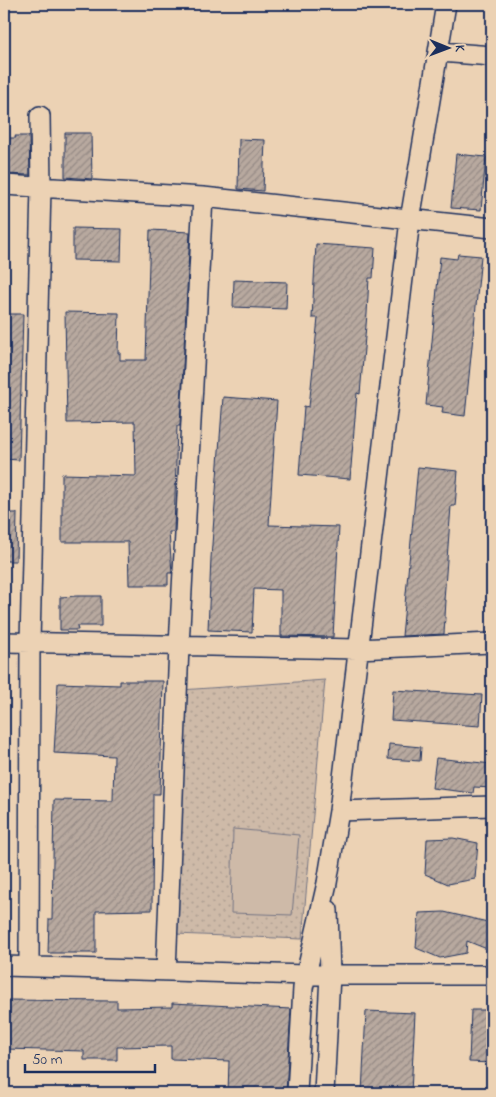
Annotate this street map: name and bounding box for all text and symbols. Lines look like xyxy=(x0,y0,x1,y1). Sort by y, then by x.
north arrow xyxy=(424,22,474,72)
text: K xyxy=(449,45,470,53)
scale bar xyxy=(25,1042,155,1074)
text: 50 m xyxy=(32,1049,63,1071)

